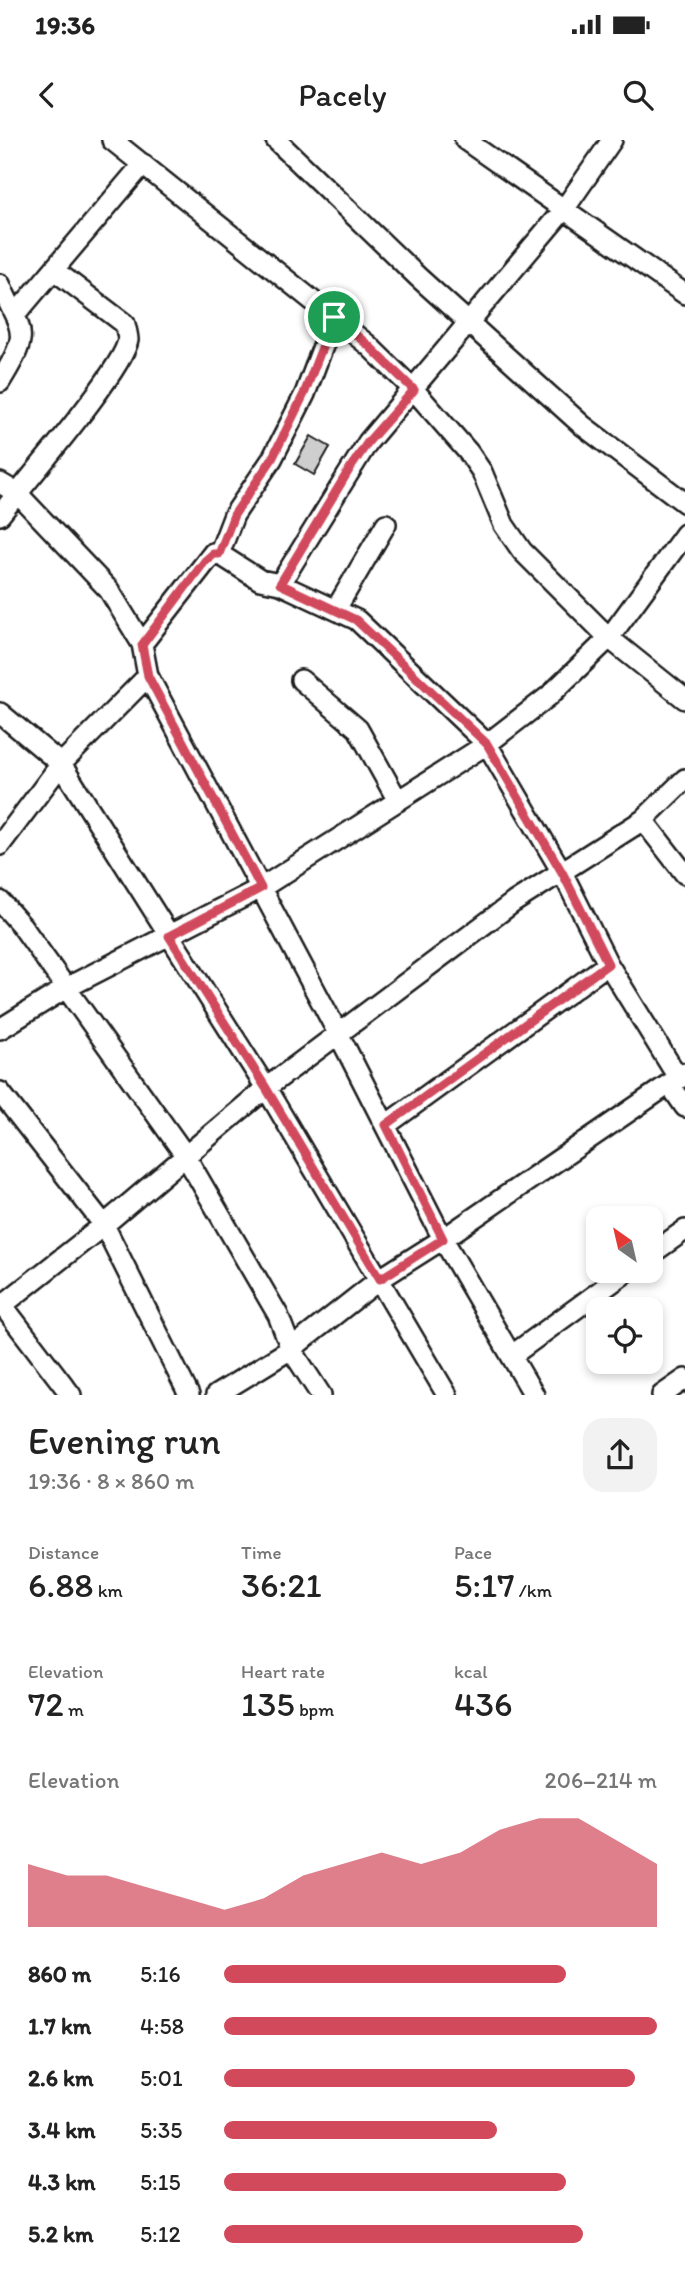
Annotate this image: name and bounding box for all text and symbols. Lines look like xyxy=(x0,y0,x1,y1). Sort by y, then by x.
text: 19:36 xyxy=(35,9,95,41)
icon: back xyxy=(28,76,66,114)
text: Pacely xyxy=(298,76,387,114)
icon: search xyxy=(619,76,657,114)
pin xyxy=(304,287,364,347)
icon: arrive xyxy=(315,298,353,336)
north arrow xyxy=(586,1206,663,1283)
map controls xyxy=(586,1206,663,1374)
button: locate xyxy=(586,1297,663,1374)
text: Evening run xyxy=(28,1418,221,1464)
button: share xyxy=(583,1418,657,1492)
text: 19:36 · 8 × 860 m xyxy=(28,1467,195,1495)
text: Distance xyxy=(28,1541,99,1564)
text: Time xyxy=(241,1541,282,1564)
text: Pace xyxy=(454,1541,492,1564)
text: 6.88 xyxy=(28,1564,94,1606)
text: 36:21 xyxy=(241,1564,322,1606)
text: 5:17 xyxy=(454,1564,515,1606)
text: km xyxy=(94,1579,123,1602)
text: /km xyxy=(515,1579,552,1602)
text: Elevation xyxy=(28,1660,104,1683)
text: Heart rate xyxy=(241,1660,325,1683)
text: kcal xyxy=(454,1660,488,1683)
text: 72 xyxy=(28,1683,64,1725)
text: 135 xyxy=(241,1683,295,1725)
text: 436 xyxy=(454,1683,513,1725)
text: m xyxy=(64,1698,84,1721)
text: bpm xyxy=(295,1698,334,1721)
text: Elevation xyxy=(28,1766,119,1794)
text: 206–214 m xyxy=(545,1766,657,1794)
text: 860 m xyxy=(28,1960,91,1988)
text: 5:16 xyxy=(140,1960,181,1988)
text: 1.7 km xyxy=(28,2012,91,2040)
text: 4:58 xyxy=(140,2012,184,2040)
text: 2.6 km xyxy=(28,2064,94,2092)
text: 5:01 xyxy=(140,2064,183,2092)
text: 3.4 km xyxy=(28,2116,96,2144)
text: 5:35 xyxy=(140,2116,182,2144)
text: 4.3 km xyxy=(28,2168,96,2196)
text: 5:15 xyxy=(140,2168,180,2196)
text: 5.2 km xyxy=(28,2220,93,2248)
text: 5:12 xyxy=(140,2220,180,2248)

